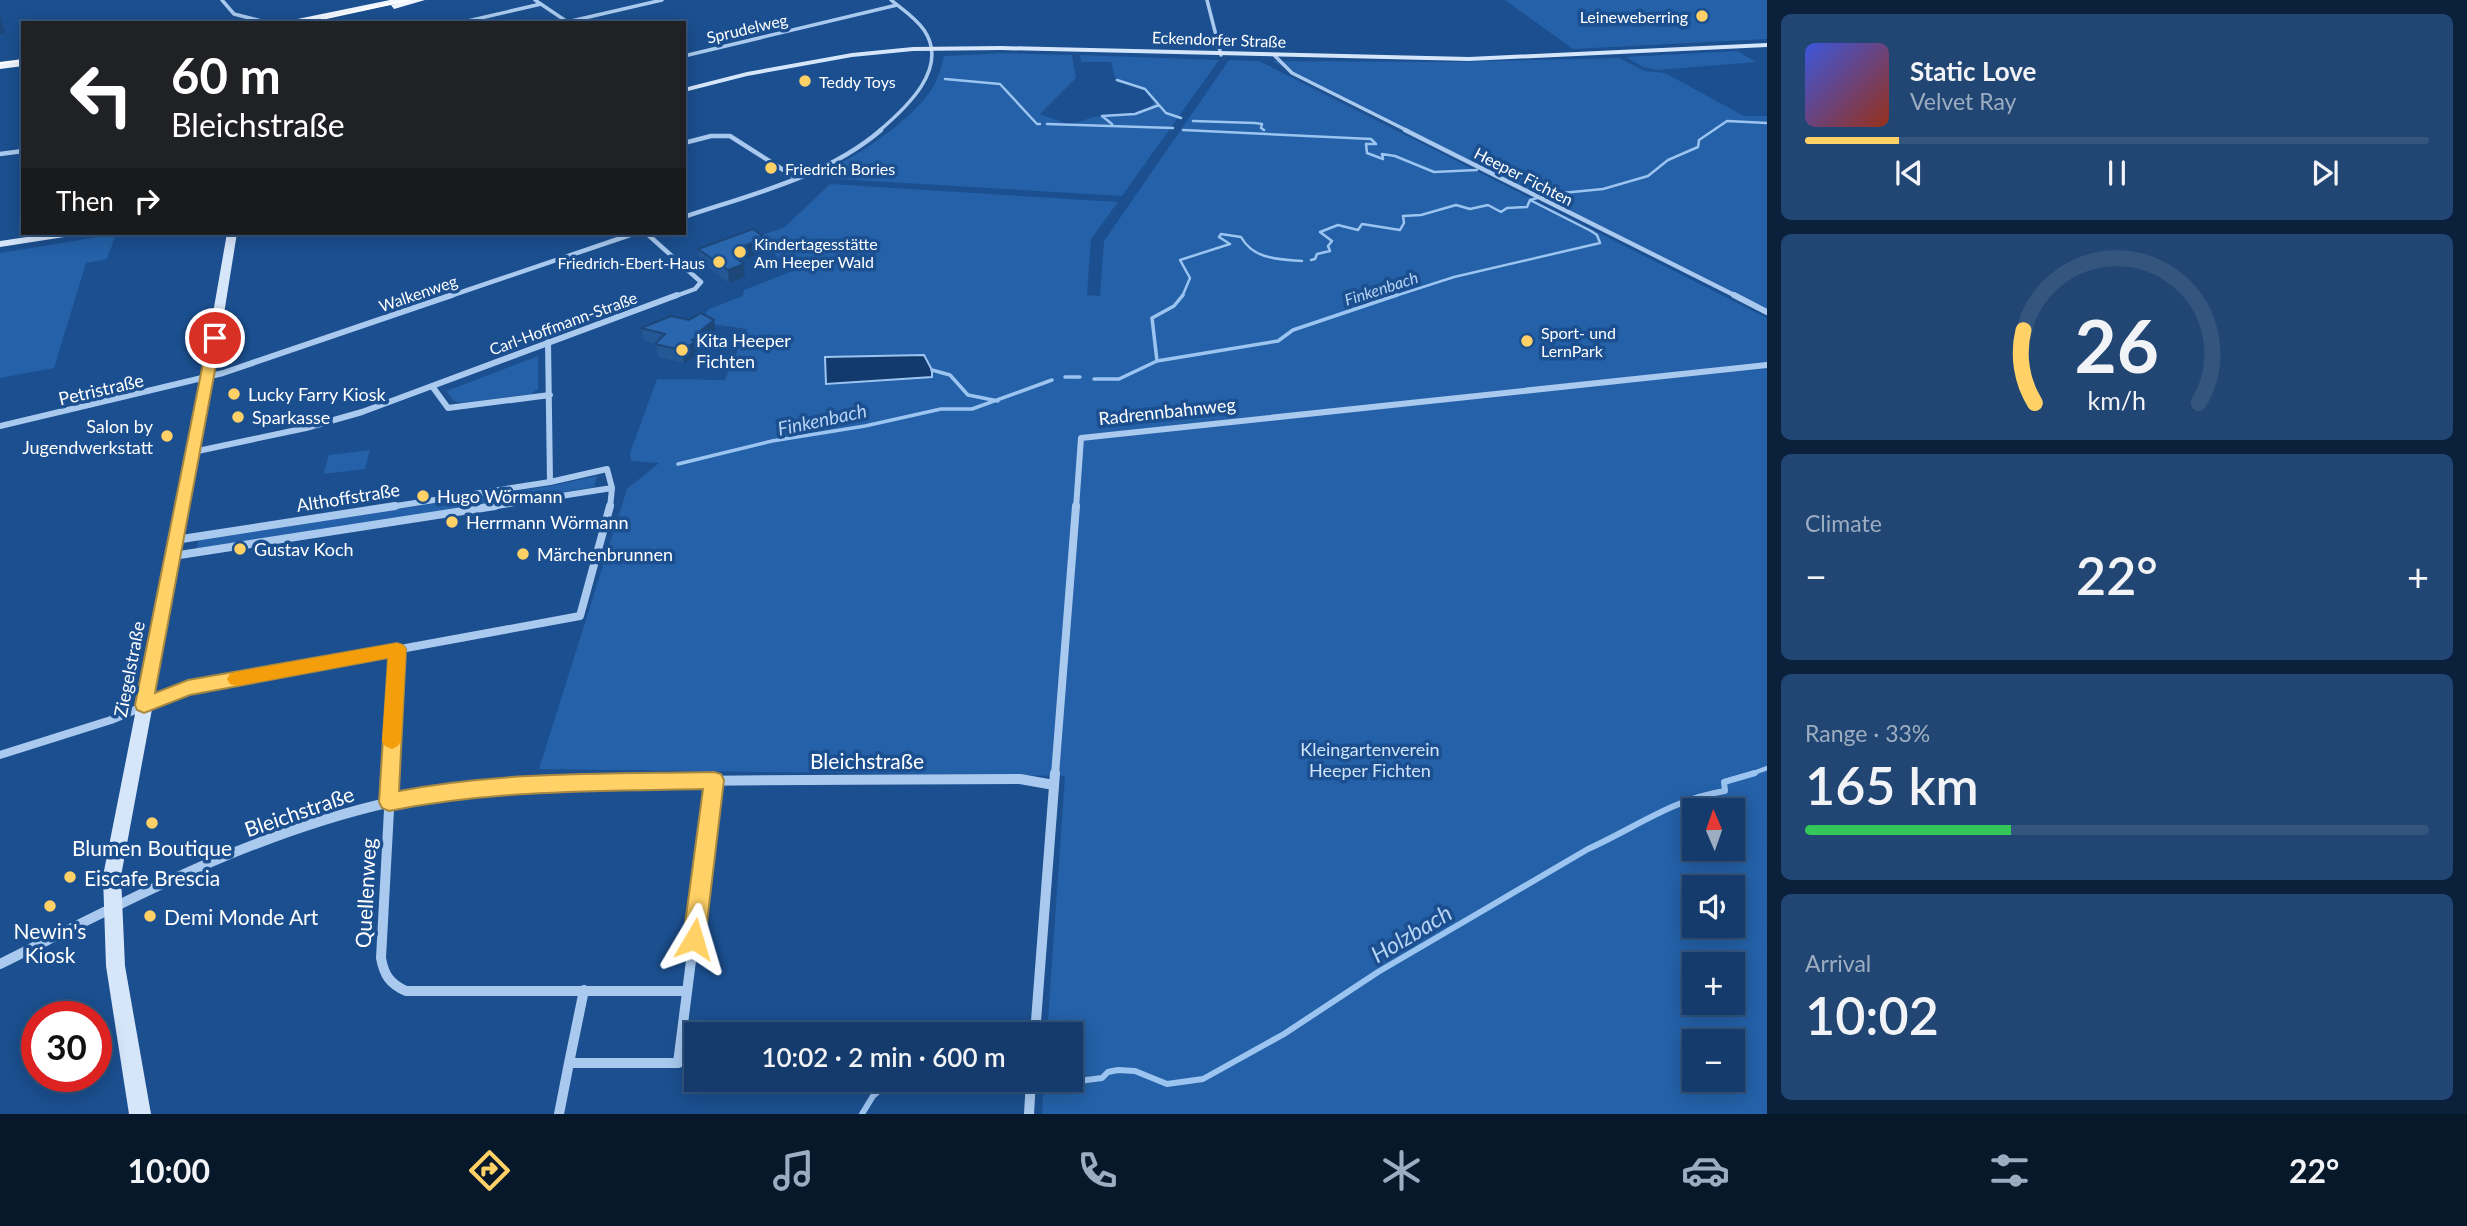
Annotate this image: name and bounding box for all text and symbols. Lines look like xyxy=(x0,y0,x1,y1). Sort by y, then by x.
place label: Leineweberring xyxy=(1580,7,1688,26)
marker: Leineweberring xyxy=(1694,8,1710,24)
street label: Sprudelweg xyxy=(705,9,789,47)
street label: Eckendorfer Straße xyxy=(1152,27,1286,51)
text: 60 m xyxy=(171,46,281,104)
icon: left xyxy=(56,49,147,140)
text: Static Love xyxy=(1910,55,2037,87)
place label: Teddy Toys xyxy=(819,72,896,91)
marker: Teddy Toys xyxy=(797,73,813,89)
text: Velvet Ray xyxy=(1910,87,2016,115)
text: Bleichstraße xyxy=(171,105,345,144)
street label: Heeper Fichten xyxy=(1471,143,1577,209)
icon: previous xyxy=(1890,154,1928,192)
icon: pause xyxy=(2098,154,2136,192)
icon: next xyxy=(2306,154,2344,192)
place label: Friedrich Bories xyxy=(785,159,895,178)
marker: Friedrich Bories xyxy=(763,160,779,176)
icon: right xyxy=(128,182,166,220)
text: Then xyxy=(56,185,114,217)
place label: Kindertagesstätte Am Heeper Wald xyxy=(754,234,878,271)
marker: Kindertagesstätte Am Heeper Wald xyxy=(732,244,748,260)
place label: Friedrich-Ebert-Haus xyxy=(558,253,705,272)
marker: Friedrich-Ebert-Haus xyxy=(711,254,727,270)
water label: Finkenbach xyxy=(1342,267,1420,309)
street label: Walkenweg xyxy=(376,271,460,315)
street label: Carl-Hoffmann-Straße xyxy=(486,287,640,359)
text: 26 xyxy=(2075,301,2159,389)
pin xyxy=(185,308,245,368)
icon: arrive xyxy=(196,319,234,357)
place label: Sport- und LernPark xyxy=(1541,323,1616,360)
place label: Kita Heeper Fichten xyxy=(696,329,791,372)
marker: Sport- und LernPark xyxy=(1519,333,1535,349)
marker: Kita Heeper Fichten xyxy=(674,342,690,358)
street label: Petristraße xyxy=(56,369,146,409)
place label: Lucky Farry Kiosk xyxy=(248,383,387,405)
text: km/h xyxy=(2088,385,2146,415)
marker: Lucky Farry Kiosk xyxy=(226,386,242,402)
street label: Radrennbahnweg xyxy=(1097,393,1237,429)
water label: Finkenbach xyxy=(775,398,869,440)
place label: Sparkasse xyxy=(252,406,330,428)
marker: Sparkasse xyxy=(230,409,246,425)
place label: Salon by Jugendwerkstatt xyxy=(22,415,154,458)
marker: Salon by Jugendwerkstatt xyxy=(159,428,175,444)
street label: Althoffstraße xyxy=(295,478,401,516)
place label: Hugo Wörmann xyxy=(437,485,563,507)
marker: Hugo Wörmann xyxy=(415,488,431,504)
text: Climate xyxy=(1805,509,1882,537)
place label: Herrmann Wörmann xyxy=(466,511,629,533)
marker: Herrmann Wörmann xyxy=(444,514,460,530)
place label: Gustav Koch xyxy=(254,538,354,560)
marker: Gustav Koch xyxy=(232,541,248,557)
place label: Märchenbrunnen xyxy=(537,543,673,565)
text: 22° xyxy=(2076,544,2158,606)
marker: Märchenbrunnen xyxy=(515,546,531,562)
text: − xyxy=(1805,553,1827,599)
text: + xyxy=(2407,553,2429,599)
street label: Ziegelstraße xyxy=(109,619,149,719)
text: Range · 33% xyxy=(1805,719,1930,747)
park label: Kleingartenverein Heeper Fichten xyxy=(1300,738,1440,781)
street label: Bleichstraße xyxy=(810,748,924,773)
text: 165 km xyxy=(1805,754,1979,816)
street label: Bleichstraße xyxy=(241,781,357,841)
north arrow xyxy=(1682,798,1745,861)
map controls xyxy=(1682,798,1745,1092)
marker: Blumen Boutique xyxy=(144,815,160,831)
place label: Blumen Boutique xyxy=(72,835,232,860)
street label: Quellenweg xyxy=(350,837,380,949)
place label: Eiscafe Brescia xyxy=(84,865,220,890)
marker: Eiscafe Brescia xyxy=(62,869,78,885)
button: sound xyxy=(1682,875,1745,938)
marker: Newin's Kiosk xyxy=(42,898,58,914)
water label: Holzbach xyxy=(1365,898,1457,968)
position arrow xyxy=(657,902,731,976)
place label: Demi Monde Art xyxy=(164,904,319,929)
marker: Demi Monde Art xyxy=(142,908,158,924)
place label: Newin's Kiosk xyxy=(14,918,86,967)
text: Arrival xyxy=(1805,949,1871,977)
button: + xyxy=(1682,952,1745,1015)
text: 10:02 xyxy=(1805,984,1939,1046)
speed limit sign: 30 xyxy=(21,1001,112,1092)
button: − xyxy=(1682,1029,1745,1092)
text: 10:02 · 2 min · 600 m xyxy=(761,1041,1006,1073)
icon: directions xyxy=(465,1146,514,1195)
icon: music xyxy=(769,1146,818,1195)
icon: phone xyxy=(1073,1146,1122,1195)
icon: climate xyxy=(1377,1146,1426,1195)
icon: car xyxy=(1681,1146,1730,1195)
icon: filters xyxy=(1985,1146,2034,1195)
text: 10:00 xyxy=(128,1151,210,1190)
text: 22° xyxy=(2289,1151,2339,1190)

